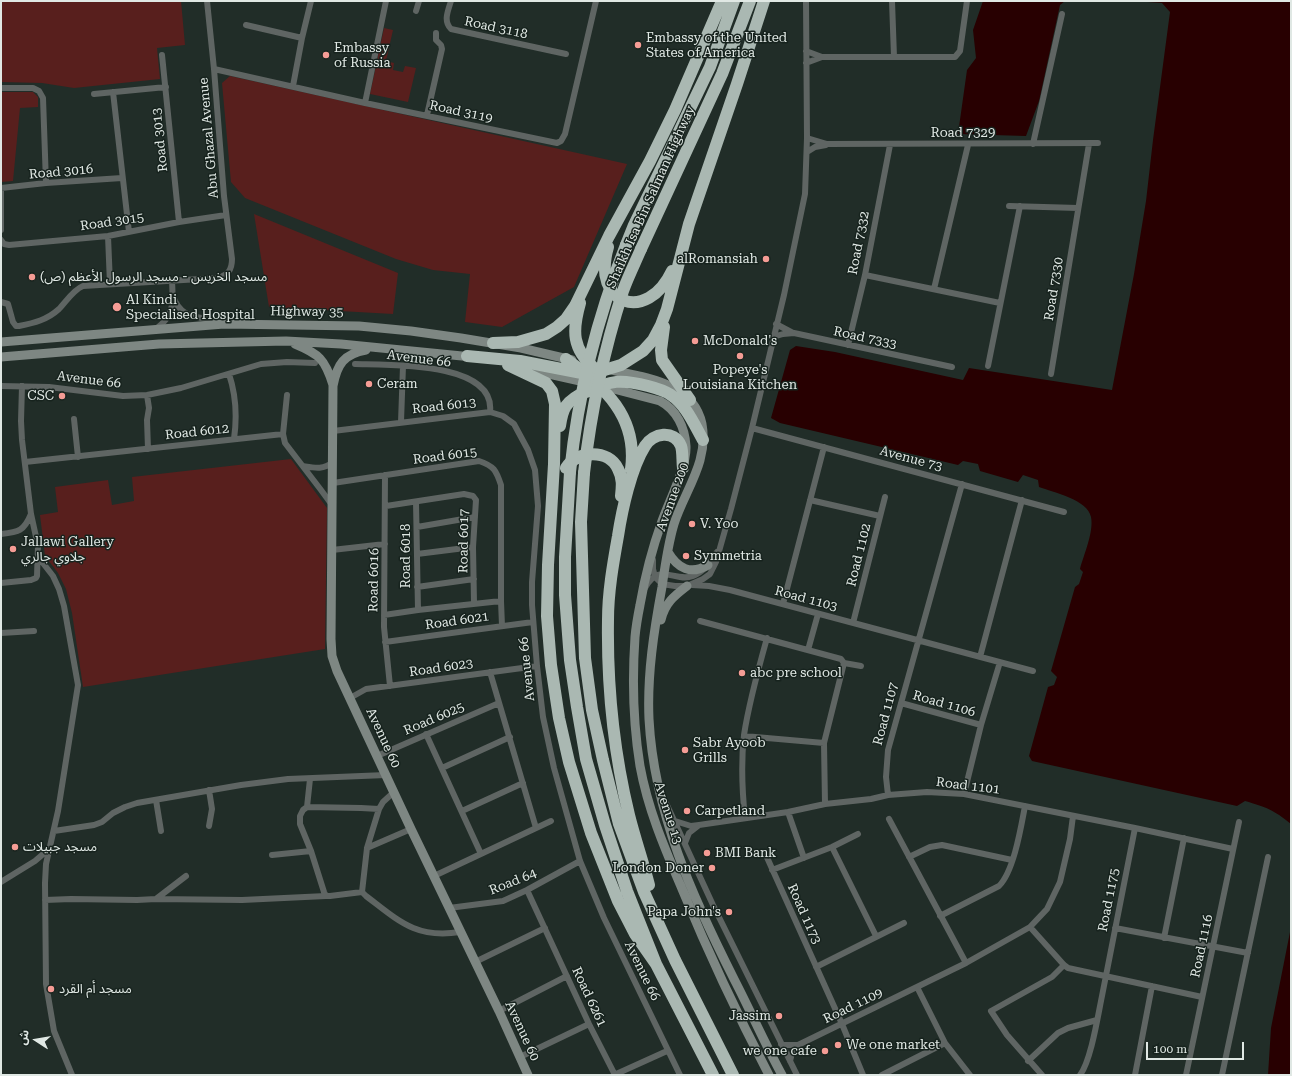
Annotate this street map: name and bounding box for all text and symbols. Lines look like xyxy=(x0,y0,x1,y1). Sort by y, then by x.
street label: Road 3118 xyxy=(463,14,529,42)
place label: Embassy of the United States of America xyxy=(646,30,787,61)
place label: Embassy of Russia xyxy=(334,40,391,71)
marker: Embassy of the United States of America xyxy=(633,40,643,50)
marker: Embassy of Russia xyxy=(321,50,331,60)
street label: Abu Ghazal Avenue xyxy=(196,77,222,199)
street label: Road 3119 xyxy=(428,98,494,126)
street label: Shaikh Isa Bin Salman Highway xyxy=(604,103,698,291)
street label: Road 3013 xyxy=(149,107,171,173)
street label: Road 7329 xyxy=(931,125,995,141)
street label: Road 3016 xyxy=(28,161,94,183)
street label: Road 3015 xyxy=(79,210,145,234)
street label: Road 7332 xyxy=(845,210,873,276)
place label: alRomansiah xyxy=(677,251,758,267)
marker: alRomansiah xyxy=(761,254,771,264)
street label: Road 7330 xyxy=(1041,256,1067,322)
place label: مسجد الخريس - مسجد الرسول الأعظم (ص) xyxy=(40,269,267,285)
marker: مسجد الخريس - مسجد الرسول الأعظم (ص) xyxy=(27,272,37,282)
place label: Al Kindi Specialised Hospital xyxy=(126,292,255,323)
marker: Al Kindi Specialised Hospital xyxy=(111,301,123,313)
street label: Highway 35 xyxy=(270,304,344,320)
street label: Road 7333 xyxy=(832,324,898,352)
place label: McDonald's xyxy=(703,333,777,349)
marker: McDonald's xyxy=(690,336,700,346)
street label: Avenue 66 xyxy=(386,347,452,371)
marker: Popeye's Louisiana Kitchen xyxy=(735,351,745,361)
place label: Popeye's Louisiana Kitchen xyxy=(683,362,797,393)
street label: Avenue 66 xyxy=(56,368,122,392)
place label: Ceram xyxy=(377,376,418,392)
marker: Ceram xyxy=(364,379,374,389)
place label: CSC xyxy=(27,388,54,404)
marker: CSC xyxy=(57,391,67,401)
street label: Road 6013 xyxy=(411,395,477,417)
street label: Road 6012 xyxy=(164,421,230,443)
street label: Avenue 73 xyxy=(878,443,944,475)
street label: Road 6015 xyxy=(412,444,478,468)
street label: Avenue 200 xyxy=(653,461,693,533)
street label: Road 6017 xyxy=(456,509,472,573)
place label: V. Yoo xyxy=(700,516,738,532)
marker: V. Yoo xyxy=(687,519,697,529)
street label: Road 1102 xyxy=(844,522,874,588)
street label: Road 6018 xyxy=(398,524,414,588)
place label: Jallawi Gallery جلاوي جالري xyxy=(21,534,114,565)
marker: Jallawi Gallery جلاوي جالري xyxy=(8,544,18,554)
street label: Road 6016 xyxy=(366,548,382,612)
place label: Symmetria xyxy=(694,548,762,564)
marker: Symmetria xyxy=(681,551,691,561)
street label: Road 1103 xyxy=(773,583,839,615)
street label: Road 6021 xyxy=(424,609,490,633)
street label: Avenue 66 xyxy=(516,636,538,702)
street label: Road 6023 xyxy=(408,656,474,680)
place label: abc pre school xyxy=(750,665,842,681)
marker: abc pre school xyxy=(737,668,747,678)
street label: Road 1107 xyxy=(870,681,902,747)
street label: Road 1106 xyxy=(911,688,977,720)
street label: Road 6025 xyxy=(401,699,467,739)
street label: Avenue 60 xyxy=(362,705,404,771)
place label: Sabr Ayoob Grills xyxy=(693,735,766,766)
marker: Sabr Ayoob Grills xyxy=(680,745,690,755)
street label: Road 1101 xyxy=(935,774,1001,798)
street label: Avenue 13 xyxy=(651,780,685,846)
place label: Carpetland xyxy=(695,803,765,819)
marker: Carpetland xyxy=(682,806,692,816)
place label: مسجد جبيلات xyxy=(23,839,97,855)
marker: مسجد جبيلات xyxy=(10,842,20,852)
place label: BMI Bank xyxy=(715,845,776,861)
marker: BMI Bank xyxy=(702,848,712,858)
place label: London Doner xyxy=(613,860,704,876)
marker: London Doner xyxy=(707,863,717,873)
street label: Road 64 xyxy=(487,865,539,899)
street label: Road 1175 xyxy=(1095,867,1123,933)
street label: Road 1173 xyxy=(784,881,824,947)
place label: Papa John's xyxy=(647,904,721,920)
marker: Papa John's xyxy=(724,907,734,917)
street label: Road 1116 xyxy=(1188,913,1216,979)
street label: Avenue 66 xyxy=(621,939,663,1003)
street label: Road 6261 xyxy=(568,965,610,1029)
place label: مسجد أم القرد xyxy=(59,981,132,997)
marker: مسجد أم القرد xyxy=(46,984,56,994)
street label: Road 1109 xyxy=(821,985,885,1027)
street label: Avenue 60 xyxy=(501,998,543,1064)
place label: Jassim xyxy=(729,1008,771,1024)
marker: Jassim xyxy=(774,1011,784,1021)
north arrow xyxy=(16,1020,56,1060)
text: ش xyxy=(16,1029,32,1046)
scale bar xyxy=(1148,1034,1246,1060)
place label: We one market xyxy=(846,1037,940,1053)
marker: We one market xyxy=(833,1040,843,1050)
text: 100 m xyxy=(1153,1042,1187,1056)
place label: we one cafe xyxy=(743,1043,817,1059)
marker: we one cafe xyxy=(820,1046,830,1056)

